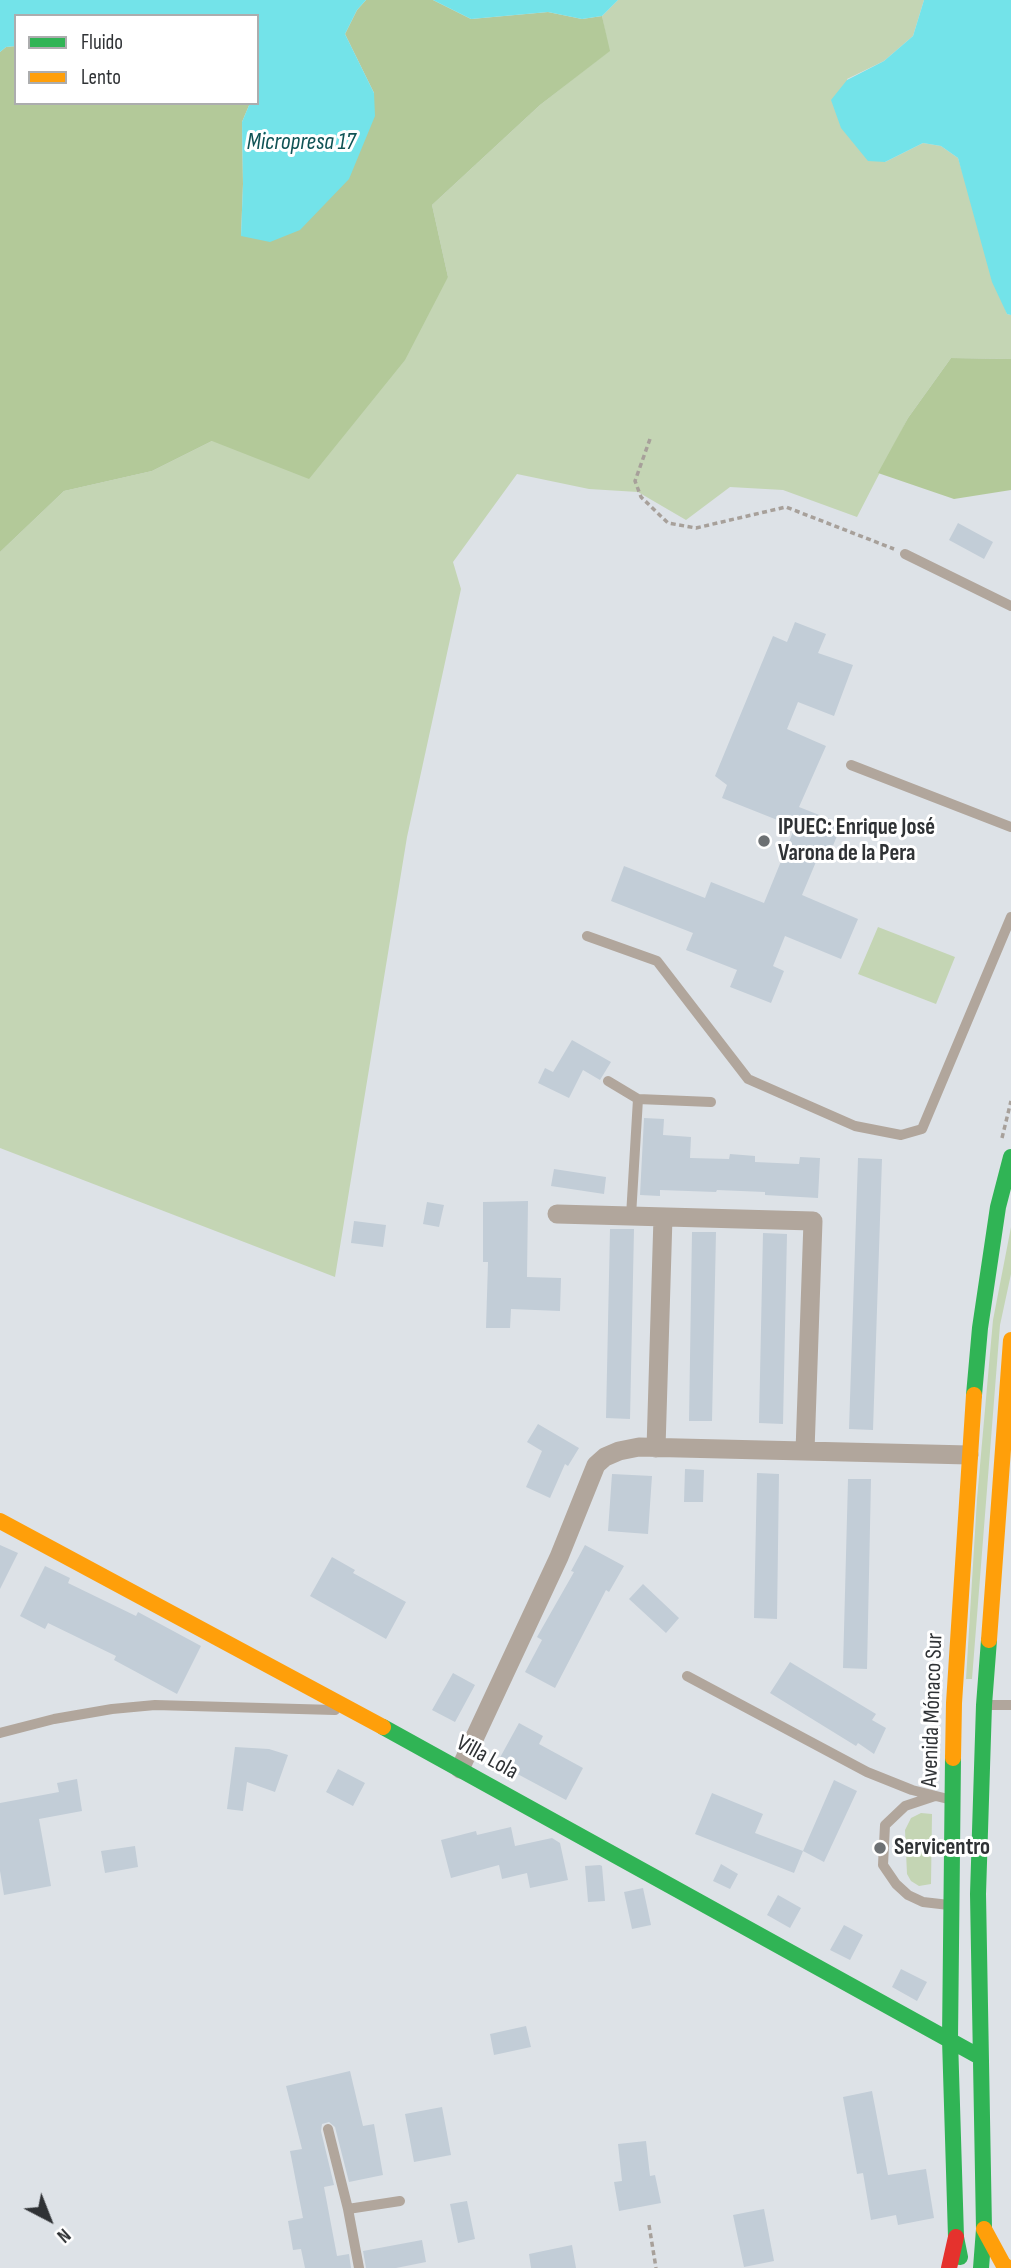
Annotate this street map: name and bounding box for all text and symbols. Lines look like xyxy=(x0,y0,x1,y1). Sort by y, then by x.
legend xyxy=(14,14,259,105)
text: Fluido xyxy=(81,30,123,55)
text: Lento xyxy=(81,65,121,90)
water label: Micropresa 17 xyxy=(247,129,355,157)
place label: IPUEC: Enrique José Varona de la Pera xyxy=(778,814,935,868)
marker: IPUEC: Enrique José Varona de la Pera xyxy=(756,833,772,849)
street label: Avenida Mónaco Sur xyxy=(917,1633,949,1787)
street label: Villa Lola xyxy=(451,1730,523,1786)
place label: Servicentro xyxy=(894,1834,990,1862)
marker: Servicentro xyxy=(872,1840,888,1856)
north arrow xyxy=(14,2184,84,2254)
text: N xyxy=(52,2223,75,2247)

